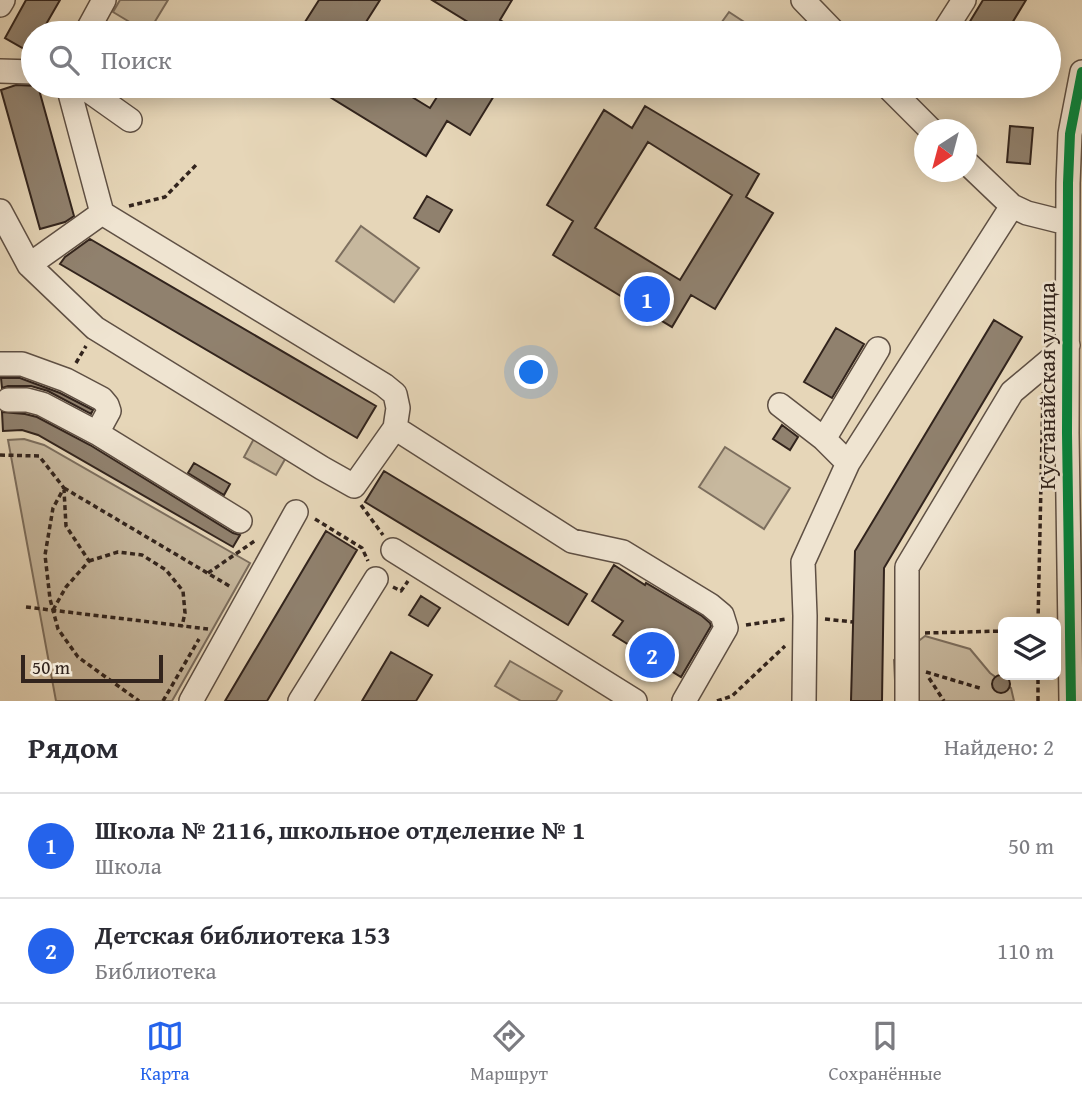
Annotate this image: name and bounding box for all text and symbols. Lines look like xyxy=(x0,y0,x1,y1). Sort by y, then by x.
search box xyxy=(21,21,1061,98)
text: Поиск xyxy=(101,40,172,79)
icon: search xyxy=(45,41,83,79)
north arrow xyxy=(914,119,977,182)
pin: 1 xyxy=(624,273,670,325)
street label: Кустанайская улица xyxy=(1030,282,1063,490)
your location xyxy=(514,355,548,389)
map controls xyxy=(998,617,1061,680)
button: layers xyxy=(998,617,1061,680)
pin: 2 xyxy=(629,629,675,681)
scale bar xyxy=(21,652,163,684)
text: 50 m xyxy=(32,653,70,681)
text: Рядом xyxy=(28,725,119,769)
text: Найдено: 2 xyxy=(944,730,1054,763)
text: Школа № 2116, школьное отделение № 1 xyxy=(95,810,586,849)
text: 1 xyxy=(45,829,57,862)
text: 50 m xyxy=(1008,829,1054,862)
text: Школа xyxy=(95,849,162,882)
text: Детская библиотека 153 xyxy=(95,915,391,954)
text: 2 xyxy=(45,934,57,967)
text: 110 m xyxy=(997,934,1054,967)
text: Библиотека xyxy=(95,954,216,987)
tab: Карта xyxy=(140,1017,190,1087)
tab: Маршрут xyxy=(470,1017,548,1087)
tab: Сохранённые xyxy=(828,1017,942,1087)

